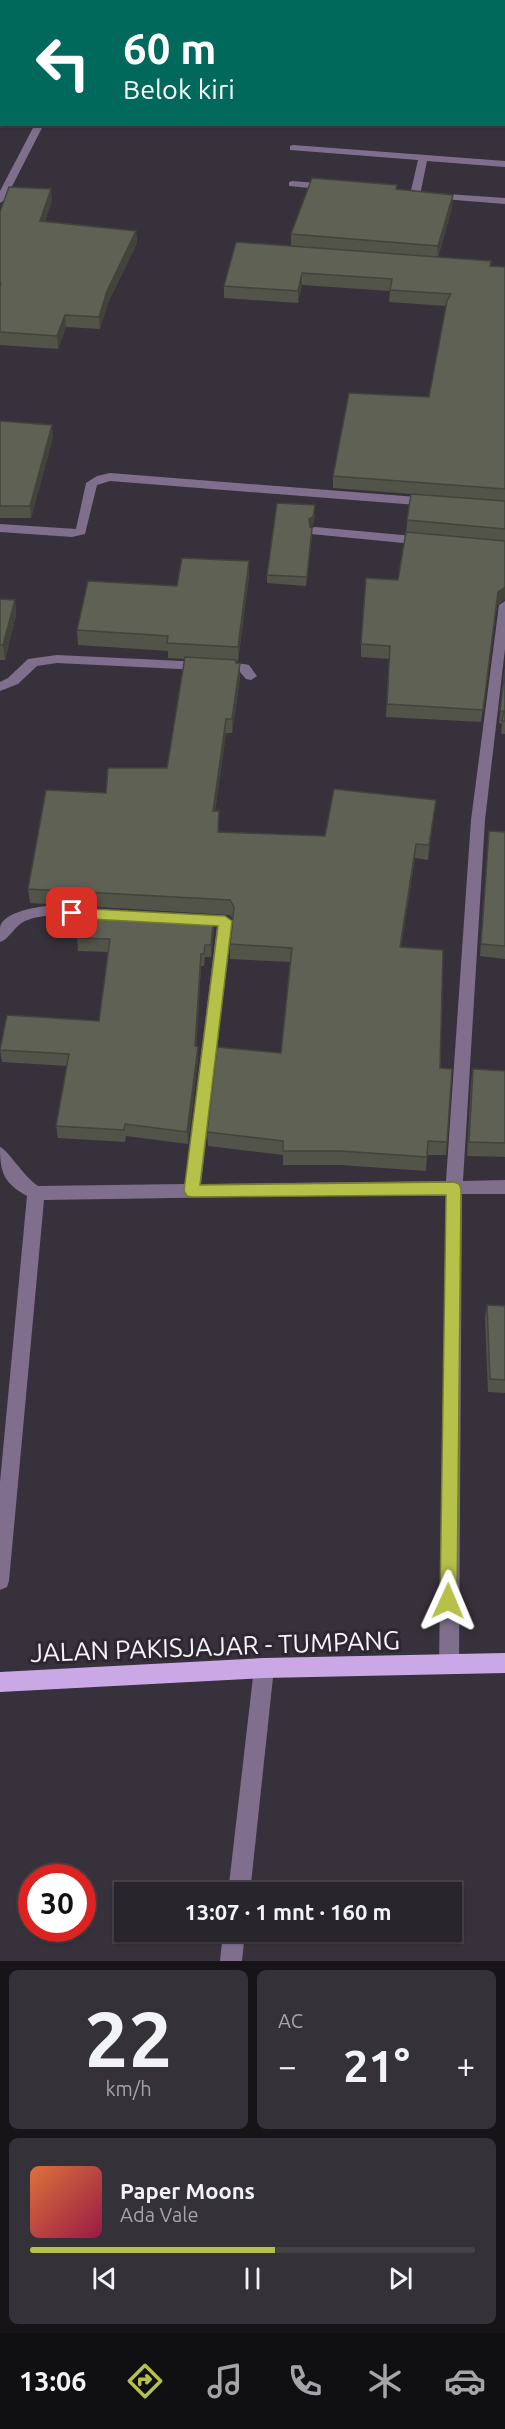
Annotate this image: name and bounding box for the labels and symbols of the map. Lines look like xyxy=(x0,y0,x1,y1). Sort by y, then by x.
pin xyxy=(46,887,97,938)
position arrow xyxy=(416,1569,480,1633)
street label: JALAN PAKISJAJAR - TUMPANG xyxy=(30,1625,400,1667)
speed limit sign: 30 xyxy=(18,1864,96,1942)

